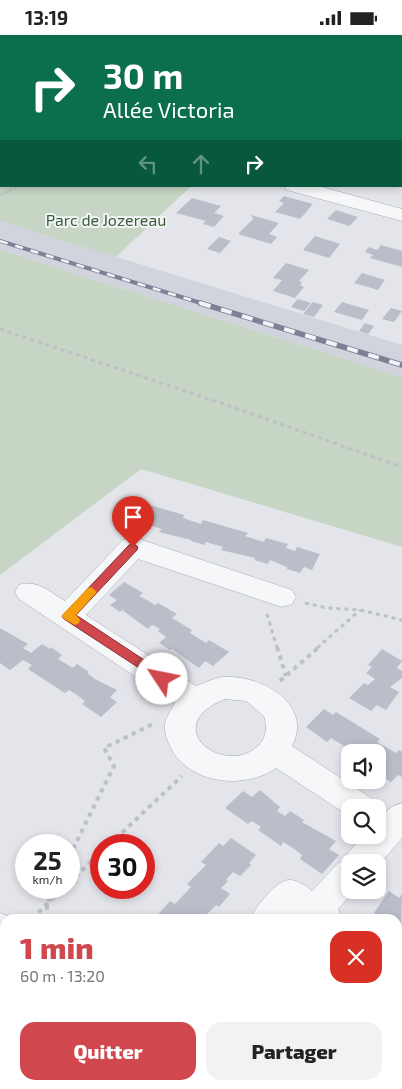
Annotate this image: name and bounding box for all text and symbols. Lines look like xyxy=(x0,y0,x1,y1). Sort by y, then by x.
text: 13:19 xyxy=(25,6,68,29)
text: 30 m xyxy=(103,54,183,96)
icon: right xyxy=(20,55,85,120)
text: Allée Victoria xyxy=(103,96,235,122)
icon: left xyxy=(134,150,162,178)
icon: ahead xyxy=(187,150,215,178)
icon: right xyxy=(240,150,268,178)
park label: Parc de Jozereau xyxy=(46,210,166,229)
pin xyxy=(112,496,154,547)
icon: arrive xyxy=(119,503,147,531)
position arrow xyxy=(135,652,187,704)
map controls xyxy=(341,744,386,899)
button: sound xyxy=(341,744,386,789)
button: search xyxy=(341,799,386,844)
speed limit sign: 30 xyxy=(90,834,155,899)
text: 25 xyxy=(33,845,62,875)
button: layers xyxy=(341,854,386,899)
text: km/h xyxy=(33,872,62,886)
text: 1 min xyxy=(20,929,94,965)
button: close xyxy=(330,931,382,983)
text: 60 m · 13:20 xyxy=(20,966,105,985)
button: Quitter xyxy=(20,1022,196,1080)
button: Partager xyxy=(206,1022,382,1080)

